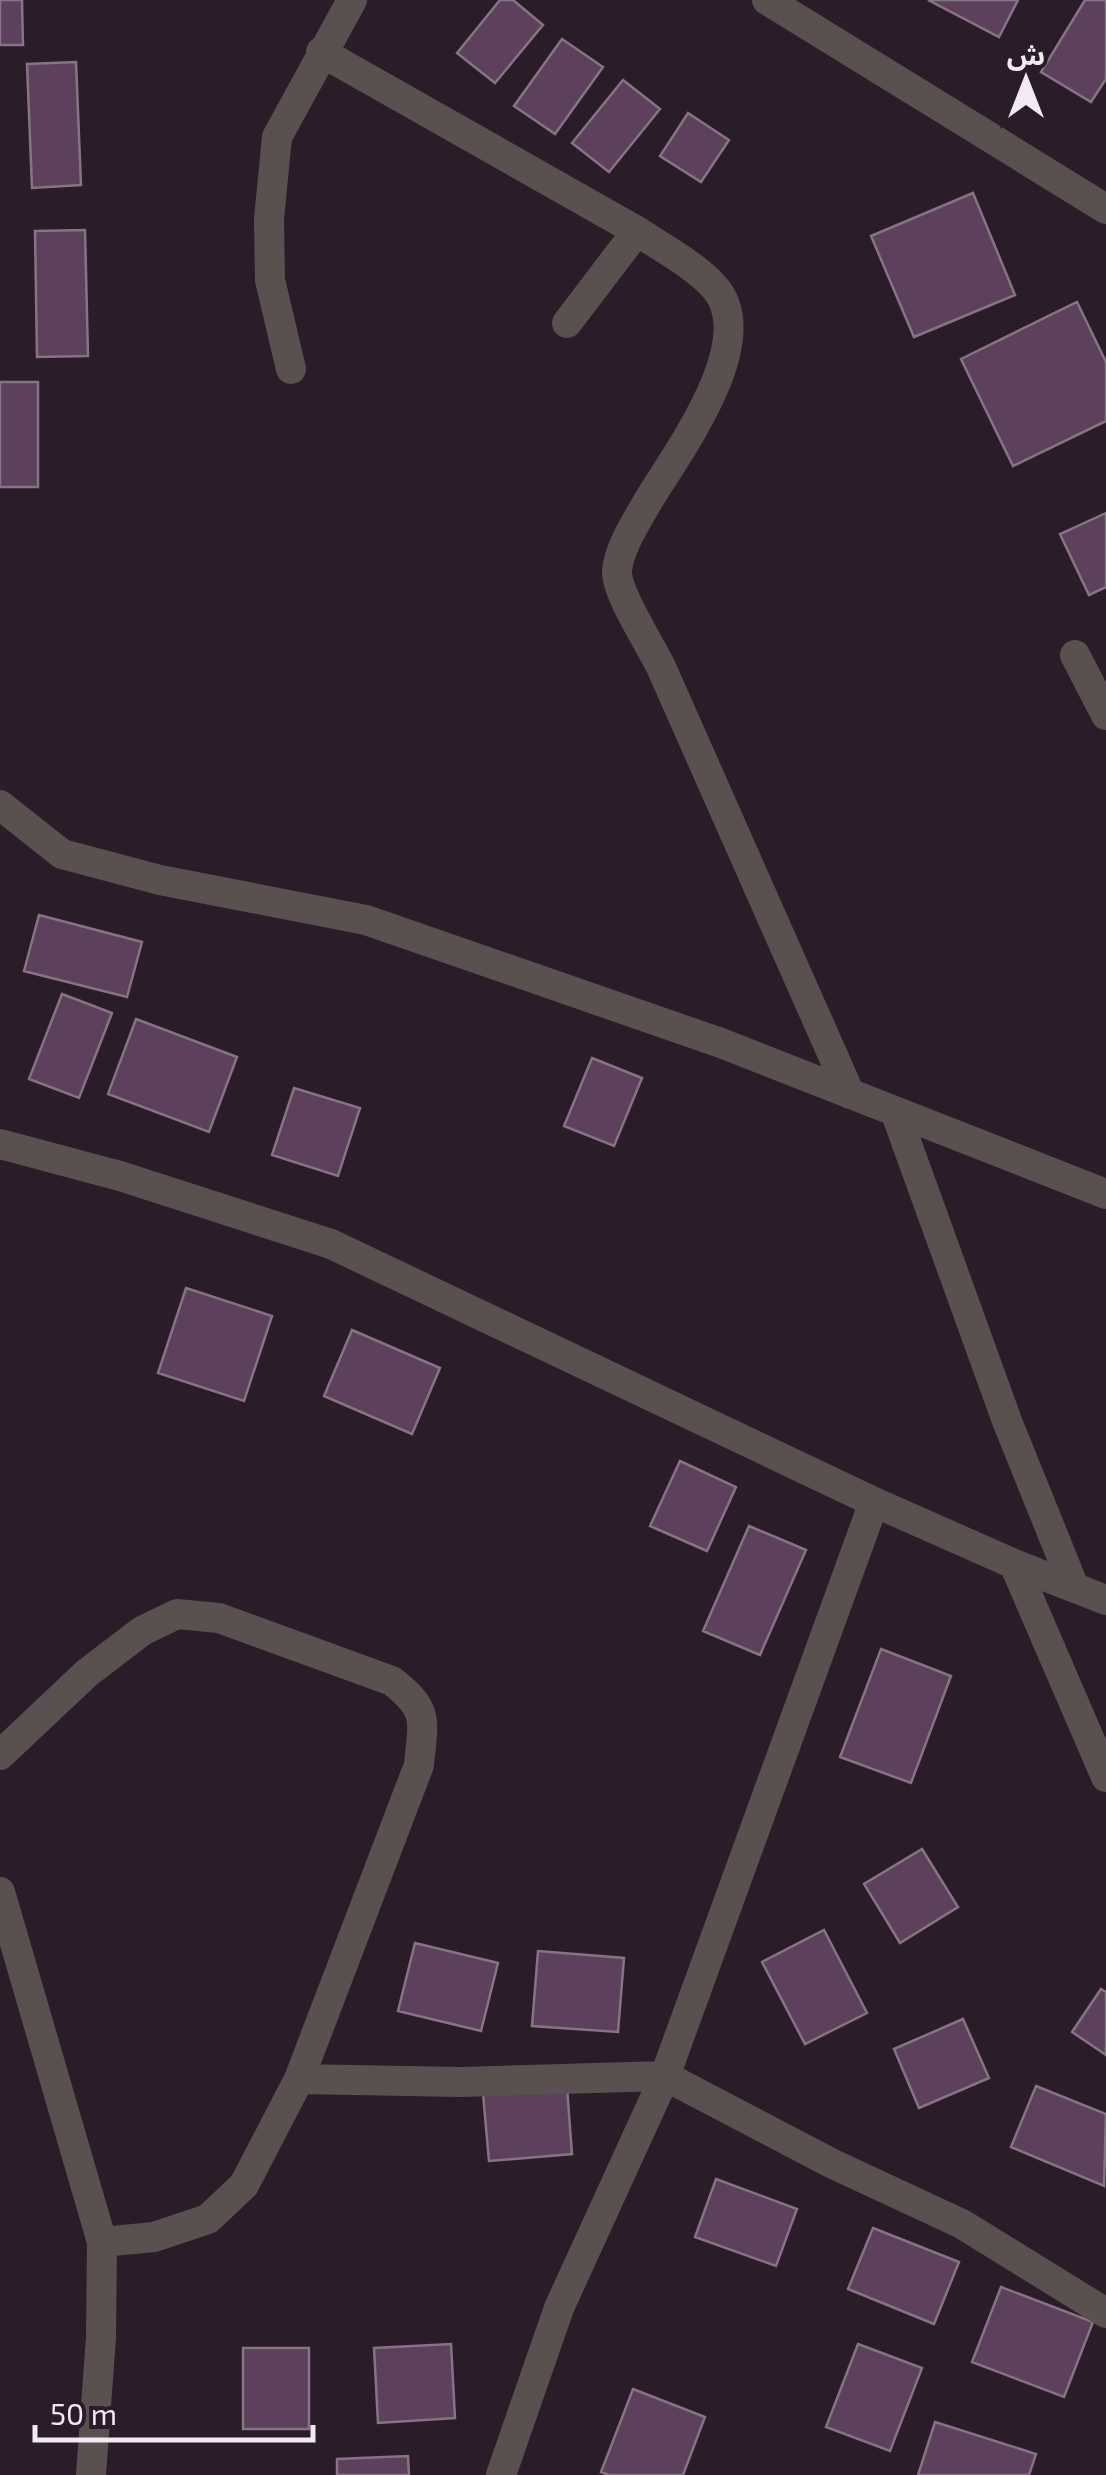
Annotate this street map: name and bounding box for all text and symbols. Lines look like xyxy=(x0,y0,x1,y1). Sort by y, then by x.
north arrow xyxy=(976,30,1076,130)
text: ش xyxy=(1007,37,1045,71)
scale bar xyxy=(35,2380,312,2442)
text: 50 m xyxy=(50,2395,117,2431)

